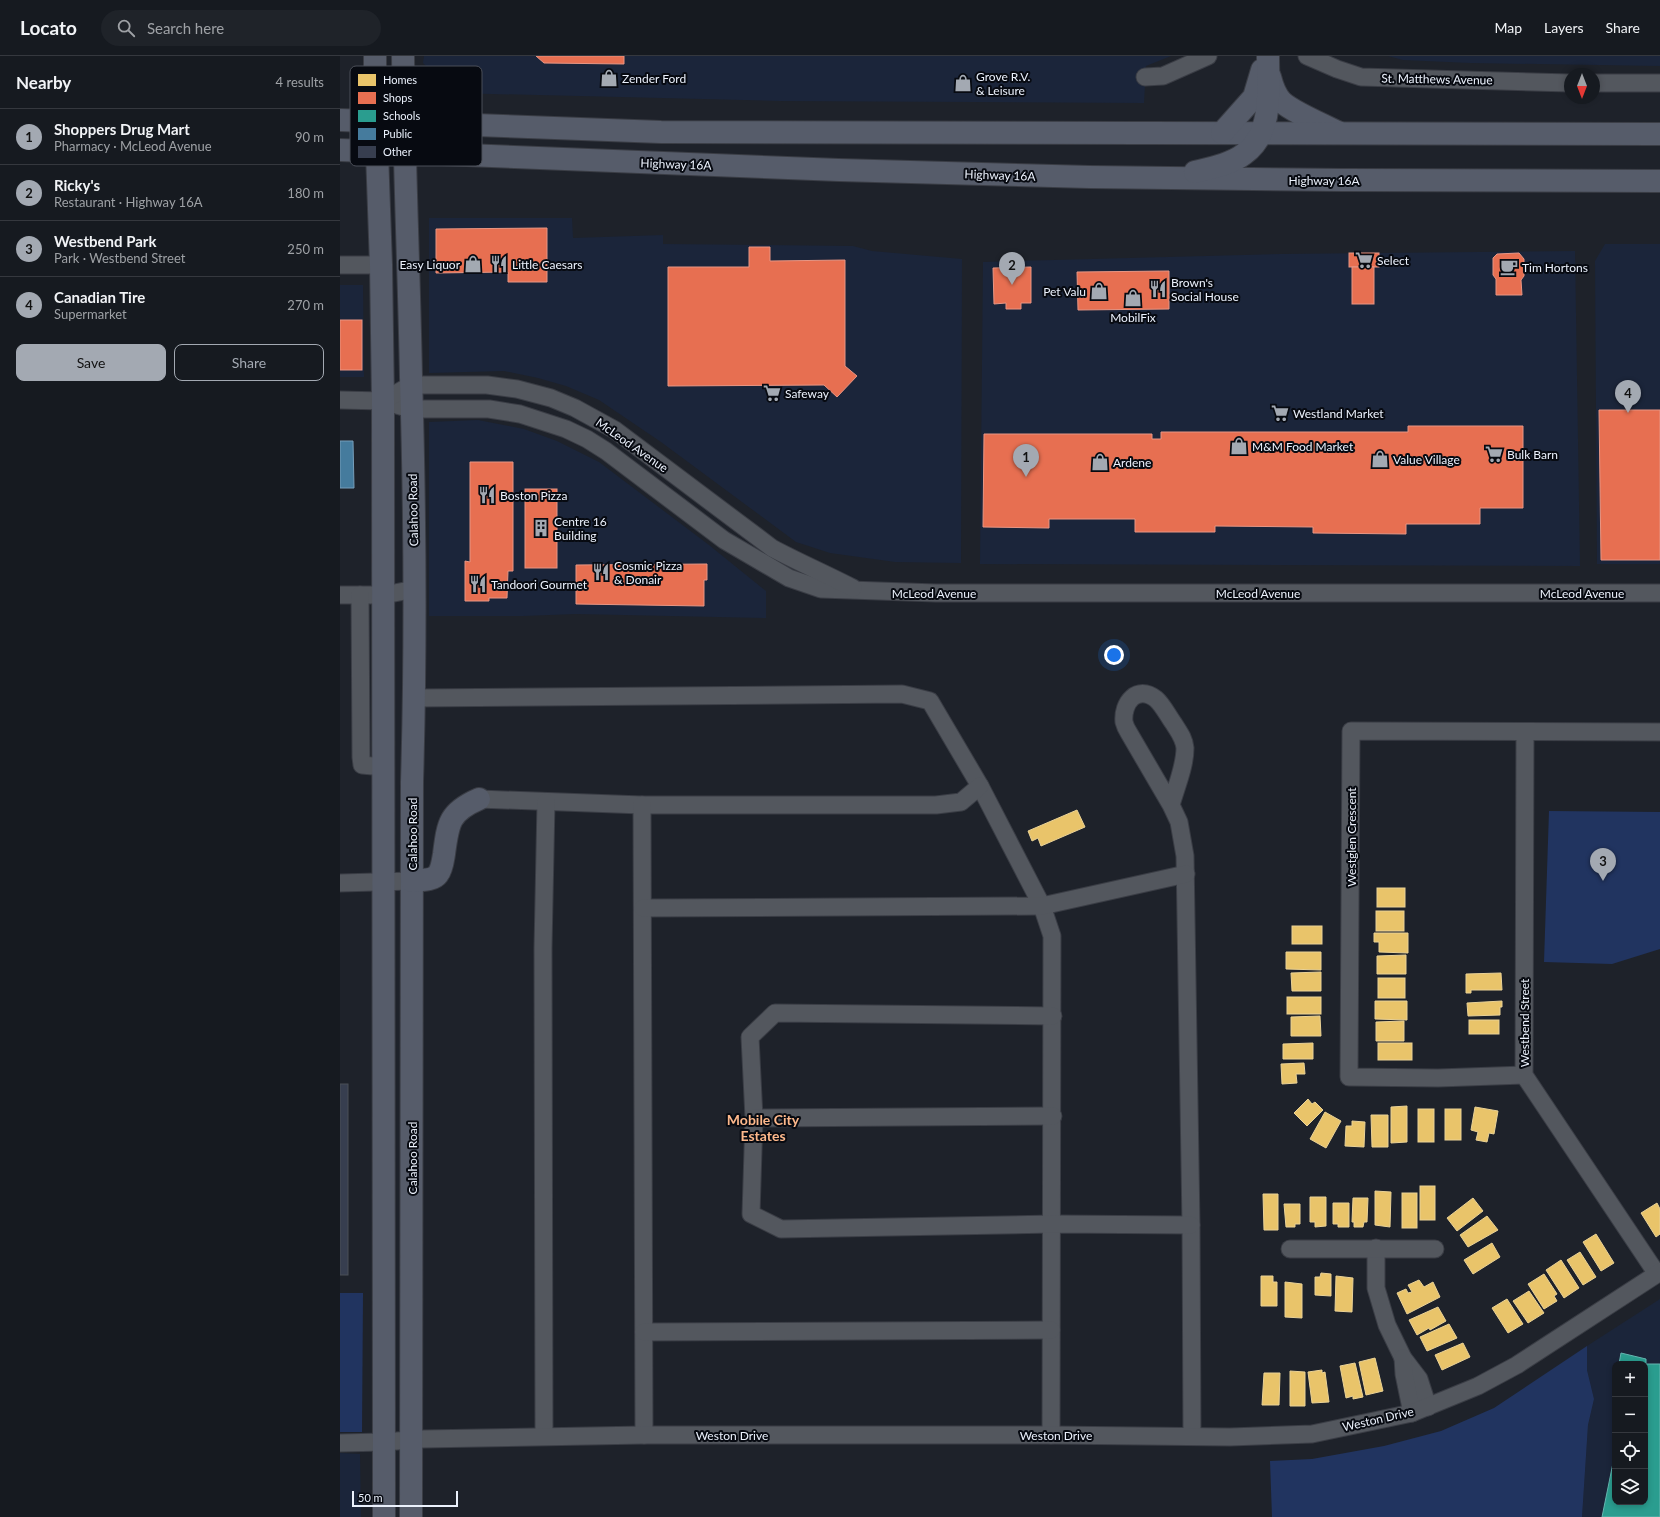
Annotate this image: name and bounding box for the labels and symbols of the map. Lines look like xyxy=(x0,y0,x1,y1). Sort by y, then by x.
legend xyxy=(350,66,482,166)
shop icon: Zender Ford xyxy=(599,68,619,88)
north arrow xyxy=(1564,68,1600,104)
place label: Grove R.V. & Leisure xyxy=(976,69,1031,98)
place label: Zender Ford xyxy=(622,71,686,86)
street label: St. Matthews Avenue xyxy=(1381,71,1493,87)
text: Homes xyxy=(383,73,417,86)
shop icon: Grove R.V. & Leisure xyxy=(953,73,973,93)
text: Shops xyxy=(383,91,412,104)
text: Schools xyxy=(383,109,420,122)
text: Public xyxy=(383,127,412,140)
text: Other xyxy=(383,145,412,158)
street label: Highway 16A xyxy=(640,155,713,173)
street label: Highway 16A xyxy=(964,166,1037,184)
street label: Highway 16A xyxy=(1288,173,1360,188)
supermarket icon: Select xyxy=(1354,250,1374,270)
pin: 2 xyxy=(999,252,1025,285)
place label: Select xyxy=(1377,253,1410,268)
shop icon: Easy Liquor xyxy=(463,254,483,274)
restaurant icon: Little Caesars xyxy=(489,254,509,274)
place label: Easy Liquor xyxy=(400,257,461,272)
place label: Little Caesars xyxy=(512,257,582,272)
cafe icon: Tim Hortons xyxy=(1499,257,1519,277)
place label: Tim Hortons xyxy=(1522,260,1588,275)
place label: Brown's Social House xyxy=(1171,275,1239,304)
restaurant icon: Brown's Social House xyxy=(1148,279,1168,299)
shop icon: Pet Valu xyxy=(1089,281,1109,301)
place label: Pet Valu xyxy=(1043,284,1086,299)
shop icon: MobilFix xyxy=(1123,288,1143,308)
place label: MobilFix xyxy=(1110,310,1156,325)
pin: 4 xyxy=(1615,380,1641,413)
supermarket icon: Safeway xyxy=(762,383,782,403)
place label: Safeway xyxy=(785,386,830,401)
supermarket icon: Westland Market xyxy=(1270,403,1290,423)
place label: Westland Market xyxy=(1293,406,1384,421)
street label: McLeod Avenue xyxy=(593,415,671,475)
shop icon: M&M Food Market xyxy=(1229,436,1249,456)
place label: M&M Food Market xyxy=(1252,439,1354,454)
pin: 1 xyxy=(1013,444,1039,477)
supermarket icon: Bulk Barn xyxy=(1484,444,1504,464)
place label: Bulk Barn xyxy=(1507,447,1558,462)
shop icon: Value Village xyxy=(1370,449,1390,469)
shop icon: Ardene xyxy=(1090,452,1110,472)
place label: Value Village xyxy=(1393,452,1460,467)
place label: Ardene xyxy=(1113,455,1151,470)
street label: Calahoo Road xyxy=(405,473,421,547)
restaurant icon: Boston Pizza xyxy=(477,485,497,505)
place label: Boston Pizza xyxy=(500,488,567,503)
place label: Centre 16 Building xyxy=(554,514,607,543)
building icon: Centre 16 Building xyxy=(531,518,551,538)
place label: Cosmic Pizza & Donair xyxy=(614,558,682,587)
restaurant icon: Cosmic Pizza & Donair xyxy=(591,562,611,582)
restaurant icon: Tandoori Gourmet xyxy=(468,574,488,594)
place label: Tandoori Gourmet xyxy=(491,577,588,592)
street label: McLeod Avenue xyxy=(892,586,976,601)
street label: McLeod Avenue xyxy=(1216,586,1300,601)
street label: McLeod Avenue xyxy=(1540,586,1624,601)
your location xyxy=(1104,645,1124,665)
street label: Westglen Crescent xyxy=(1344,787,1359,887)
street label: Calahoo Road xyxy=(405,798,420,870)
pin: 3 xyxy=(1590,848,1616,881)
street label: Westbend Street xyxy=(1517,978,1532,1067)
district label: Mobile City Estates xyxy=(727,1111,800,1144)
street label: Calahoo Road xyxy=(405,1122,420,1194)
street label: Weston Drive xyxy=(1341,1404,1415,1434)
street label: Weston Drive xyxy=(696,1428,768,1443)
street label: Weston Drive xyxy=(1020,1428,1092,1443)
scale bar xyxy=(352,1489,458,1508)

